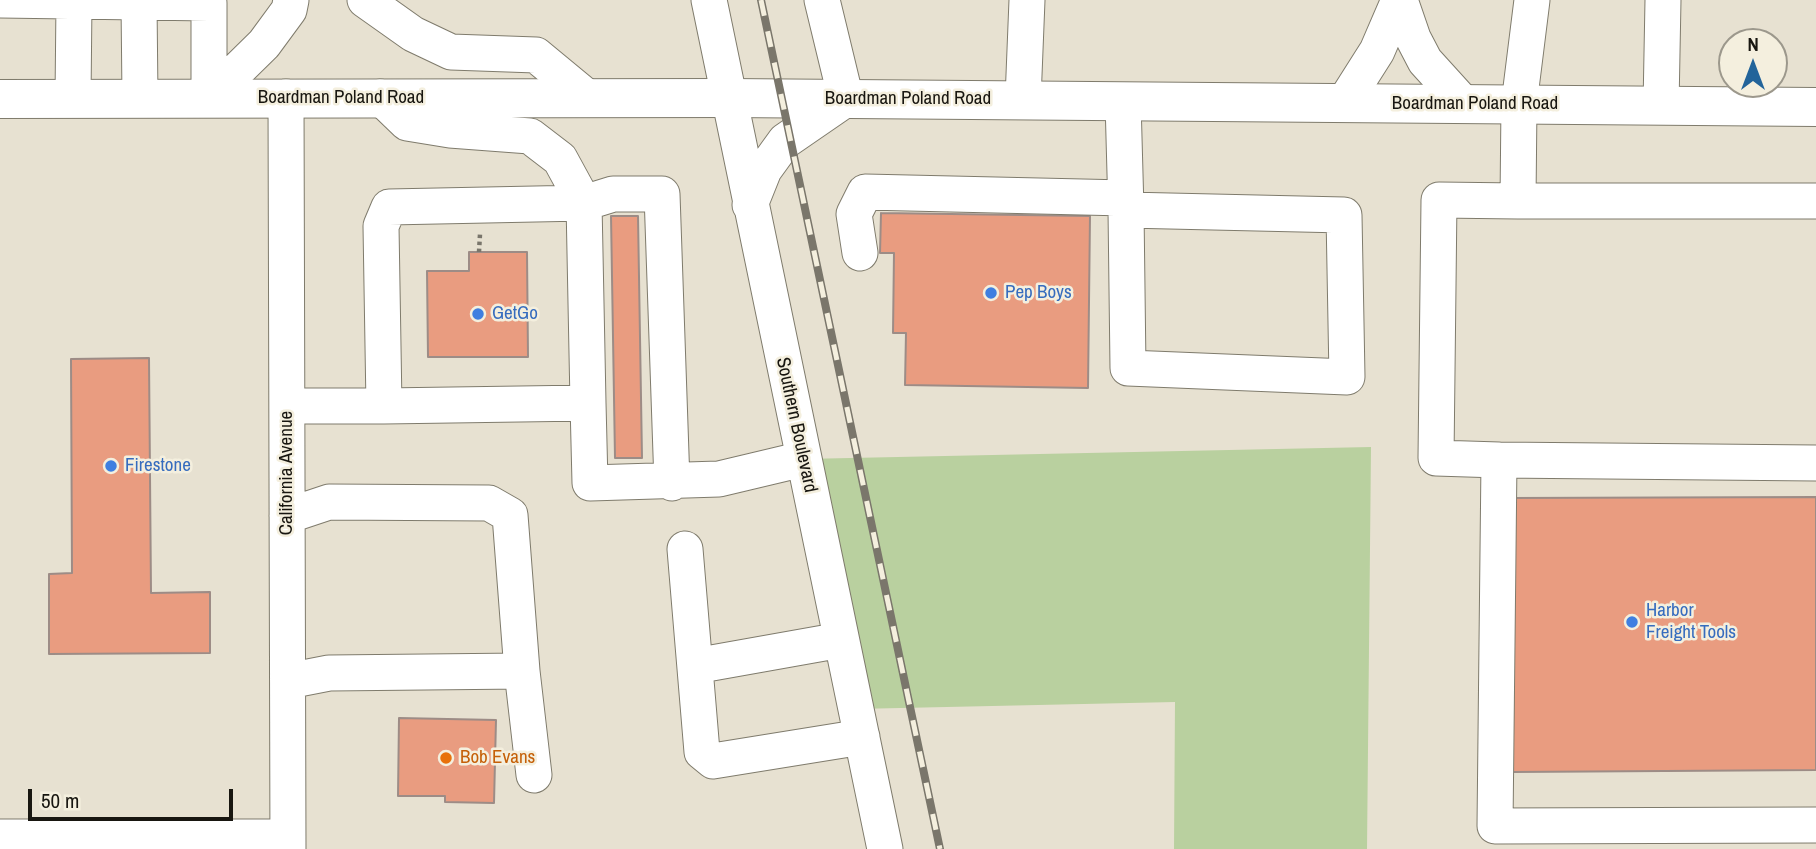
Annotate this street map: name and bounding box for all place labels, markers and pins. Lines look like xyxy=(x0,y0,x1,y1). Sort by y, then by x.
place label: Pep Boys xyxy=(1005,282,1072,304)
marker: Pep Boys xyxy=(983,285,999,301)
place label: GetGo xyxy=(492,303,538,325)
marker: GetGo xyxy=(470,306,486,322)
place label: Firestone xyxy=(125,455,191,477)
marker: Firestone xyxy=(103,458,119,474)
place label: Harbor Freight Tools xyxy=(1646,600,1736,644)
marker: Harbor Freight Tools xyxy=(1624,614,1640,630)
place label: Bob Evans xyxy=(460,747,535,769)
marker: Bob Evans xyxy=(438,750,454,766)

